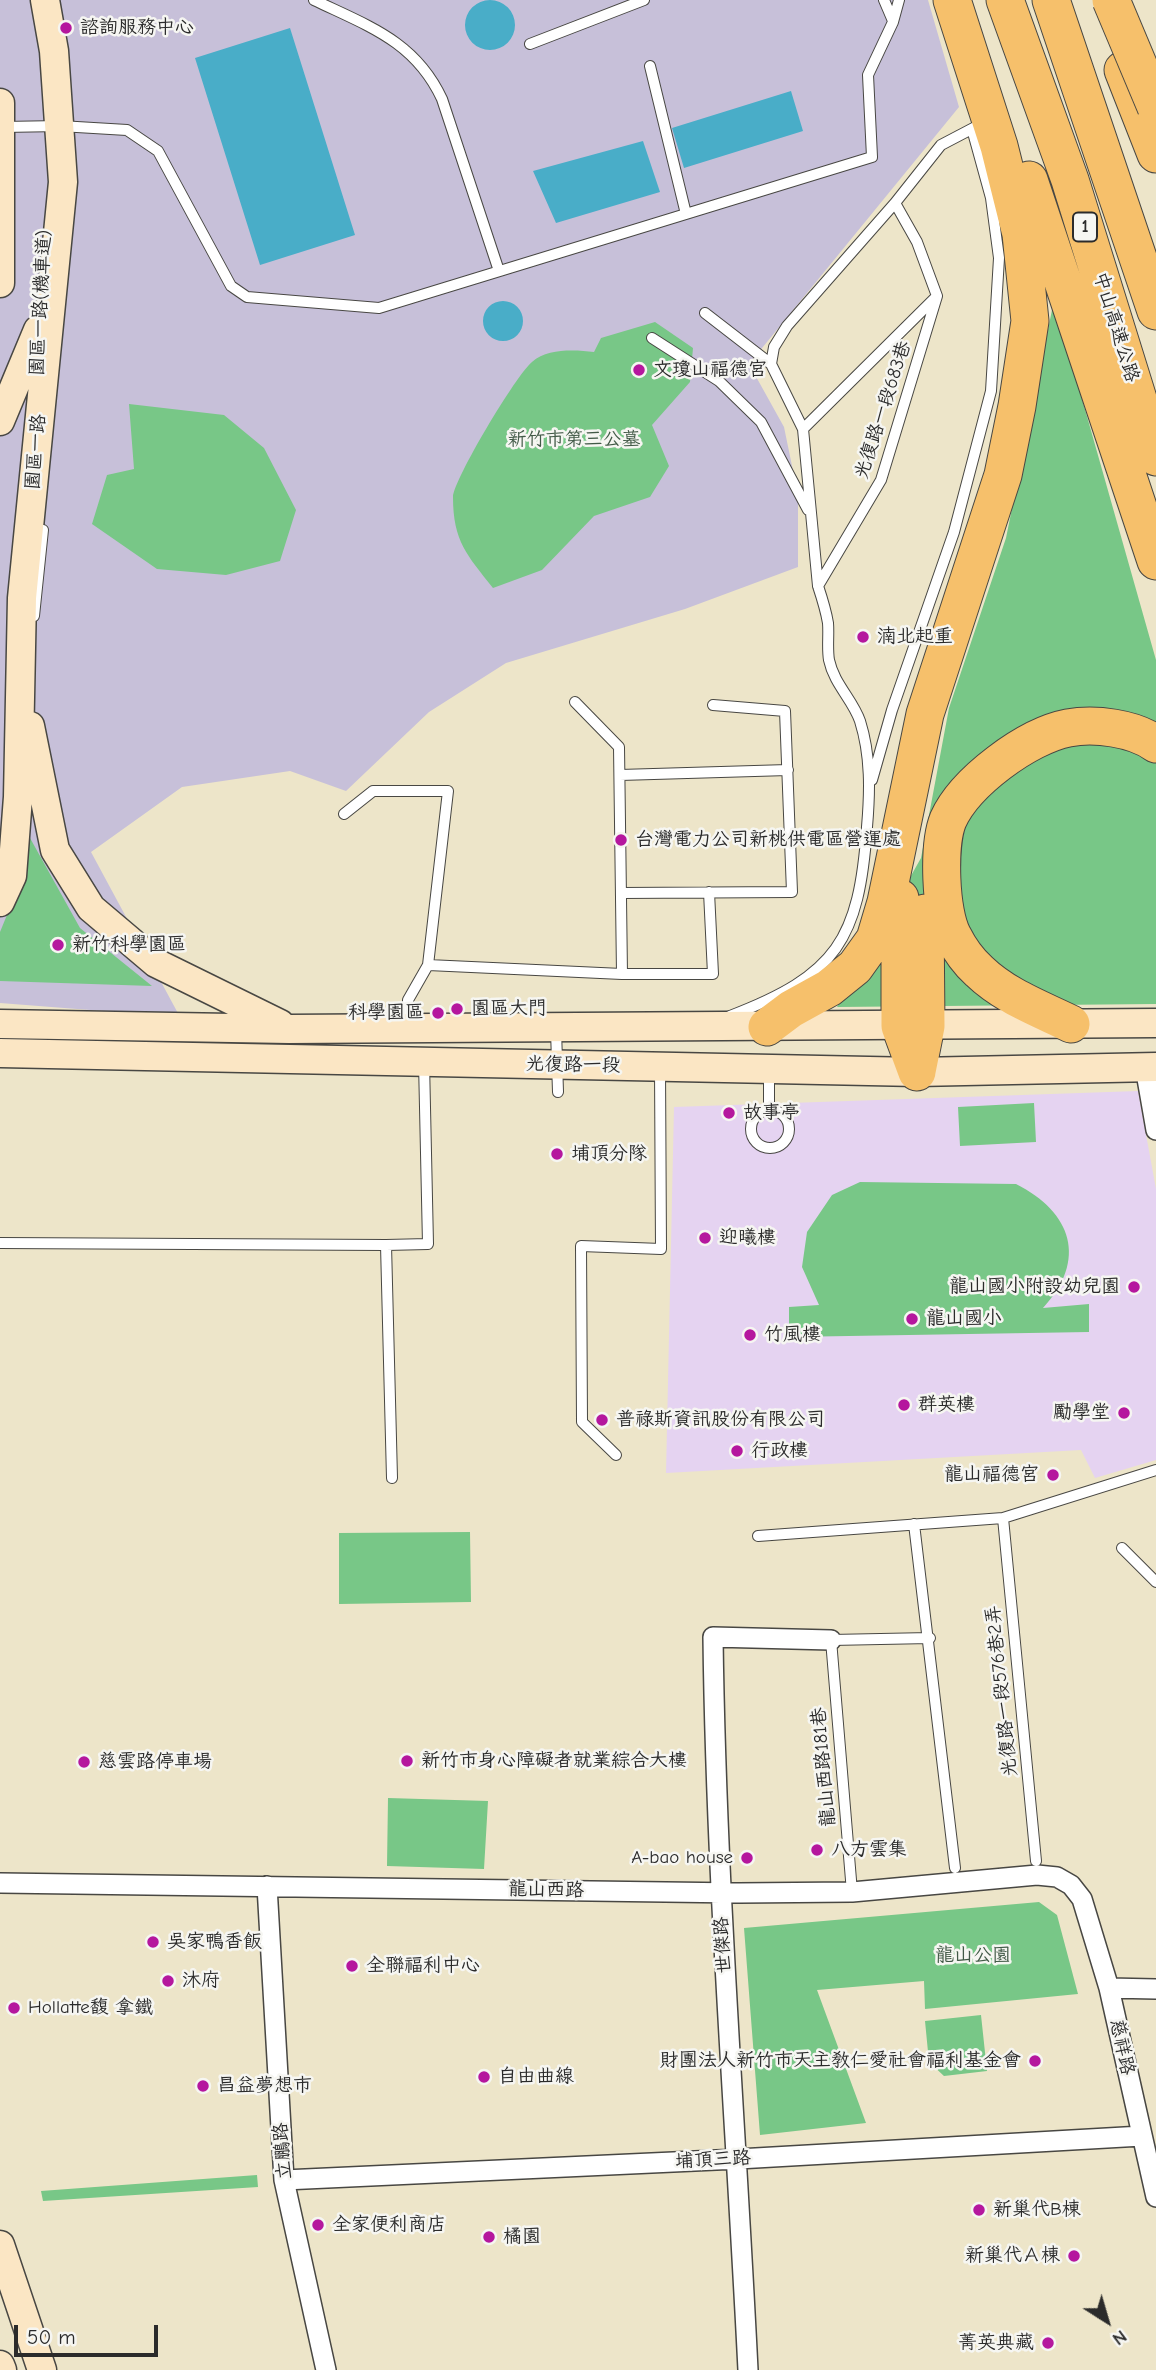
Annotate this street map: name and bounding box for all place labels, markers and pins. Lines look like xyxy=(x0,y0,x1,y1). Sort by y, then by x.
place label: 諮詢服務中心 xyxy=(80,17,194,39)
marker: 諮詢服務中心 xyxy=(58,20,74,36)
place label: 文瓊山福德宫 xyxy=(653,359,767,381)
marker: 文瓊山福德宫 xyxy=(631,362,647,378)
place label: 湳北起重 xyxy=(877,626,953,648)
marker: 湳北起重 xyxy=(855,629,871,645)
place label: 台灣電力公司新桃供電區營運處 xyxy=(635,829,901,851)
marker: 台灣電力公司新桃供電區營運處 xyxy=(613,832,629,848)
place label: 新竹科學園區 xyxy=(72,934,186,956)
marker: 新竹科學園區 xyxy=(50,937,66,953)
place label: 園區大門 xyxy=(471,998,547,1020)
marker: 園區大門 xyxy=(449,1001,465,1017)
place label: 科學園區 xyxy=(348,1002,424,1024)
marker: 科學園區 xyxy=(430,1005,446,1021)
place label: 故事亭 xyxy=(743,1102,800,1124)
marker: 故事亭 xyxy=(721,1105,737,1121)
place label: 埔頂分隊 xyxy=(571,1143,647,1165)
marker: 埔頂分隊 xyxy=(549,1146,565,1162)
place label: 迎曦樓 xyxy=(719,1227,776,1249)
marker: 迎曦樓 xyxy=(697,1230,713,1246)
place label: 龍山國小附設幼兒園 xyxy=(949,1276,1120,1298)
marker: 龍山國小附設幼兒園 xyxy=(1126,1279,1142,1295)
place label: 龍山國小 xyxy=(926,1308,1002,1330)
marker: 龍山國小 xyxy=(904,1311,920,1327)
place label: 竹風樓 xyxy=(764,1324,821,1346)
marker: 竹風樓 xyxy=(742,1327,758,1343)
place label: 群英樓 xyxy=(918,1394,975,1416)
marker: 群英樓 xyxy=(896,1397,912,1413)
place label: 勵學堂 xyxy=(1053,1402,1110,1424)
marker: 勵學堂 xyxy=(1116,1405,1132,1421)
place label: 普祿斯資訊股份有限公司 xyxy=(616,1409,825,1431)
marker: 普祿斯資訊股份有限公司 xyxy=(594,1412,610,1428)
place label: 行政樓 xyxy=(751,1440,808,1462)
marker: 行政樓 xyxy=(729,1443,745,1459)
place label: 龍山福德宮 xyxy=(944,1464,1039,1486)
marker: 龍山福德宮 xyxy=(1045,1467,1061,1483)
place label: 新竹市身心障礙者就業綜合大樓 xyxy=(421,1750,687,1772)
place label: 慈雲路停車場 xyxy=(98,1751,212,1773)
marker: 新竹市身心障礙者就業綜合大樓 xyxy=(399,1753,415,1769)
marker: 慈雲路停車場 xyxy=(76,1754,92,1770)
place label: 八方雲集 xyxy=(831,1839,907,1861)
marker: 八方雲集 xyxy=(809,1842,825,1858)
place label: A-bao house xyxy=(631,1847,733,1869)
marker: A-bao house xyxy=(739,1850,755,1866)
place label: 吳家鴨香飯 xyxy=(167,1931,262,1953)
marker: 吳家鴨香飯 xyxy=(145,1934,161,1950)
place label: 全聯福利中心 xyxy=(366,1955,480,1977)
marker: 全聯福利中心 xyxy=(344,1958,360,1974)
place label: 沐府 xyxy=(182,1970,220,1992)
marker: 沐府 xyxy=(160,1973,176,1989)
place label: Hollatte馥 拿鐵 xyxy=(28,1997,153,2019)
marker: Hollatte馥 拿鐵 xyxy=(6,2000,22,2016)
place label: 財團法人新竹市天主教仁愛社會福利基金會 xyxy=(660,2050,1021,2072)
marker: 財團法人新竹市天主教仁愛社會福利基金會 xyxy=(1027,2053,1043,2069)
place label: 自由曲線 xyxy=(498,2066,574,2088)
marker: 自由曲線 xyxy=(476,2069,492,2085)
place label: 昌益夢想市 xyxy=(217,2075,312,2097)
marker: 昌益夢想市 xyxy=(195,2078,211,2094)
place label: 新巢代B棟 xyxy=(993,2199,1081,2221)
marker: 新巢代B棟 xyxy=(971,2202,987,2218)
place label: 全家便利商店 xyxy=(332,2214,446,2236)
marker: 全家便利商店 xyxy=(310,2217,326,2233)
place label: 橘園 xyxy=(503,2226,541,2248)
marker: 橘園 xyxy=(481,2229,497,2245)
place label: 新巢代Ａ棟 xyxy=(965,2245,1060,2267)
marker: 新巢代Ａ棟 xyxy=(1066,2248,1082,2264)
place label: 菁英典藏 xyxy=(958,2332,1034,2354)
marker: 菁英典藏 xyxy=(1040,2335,1056,2351)

